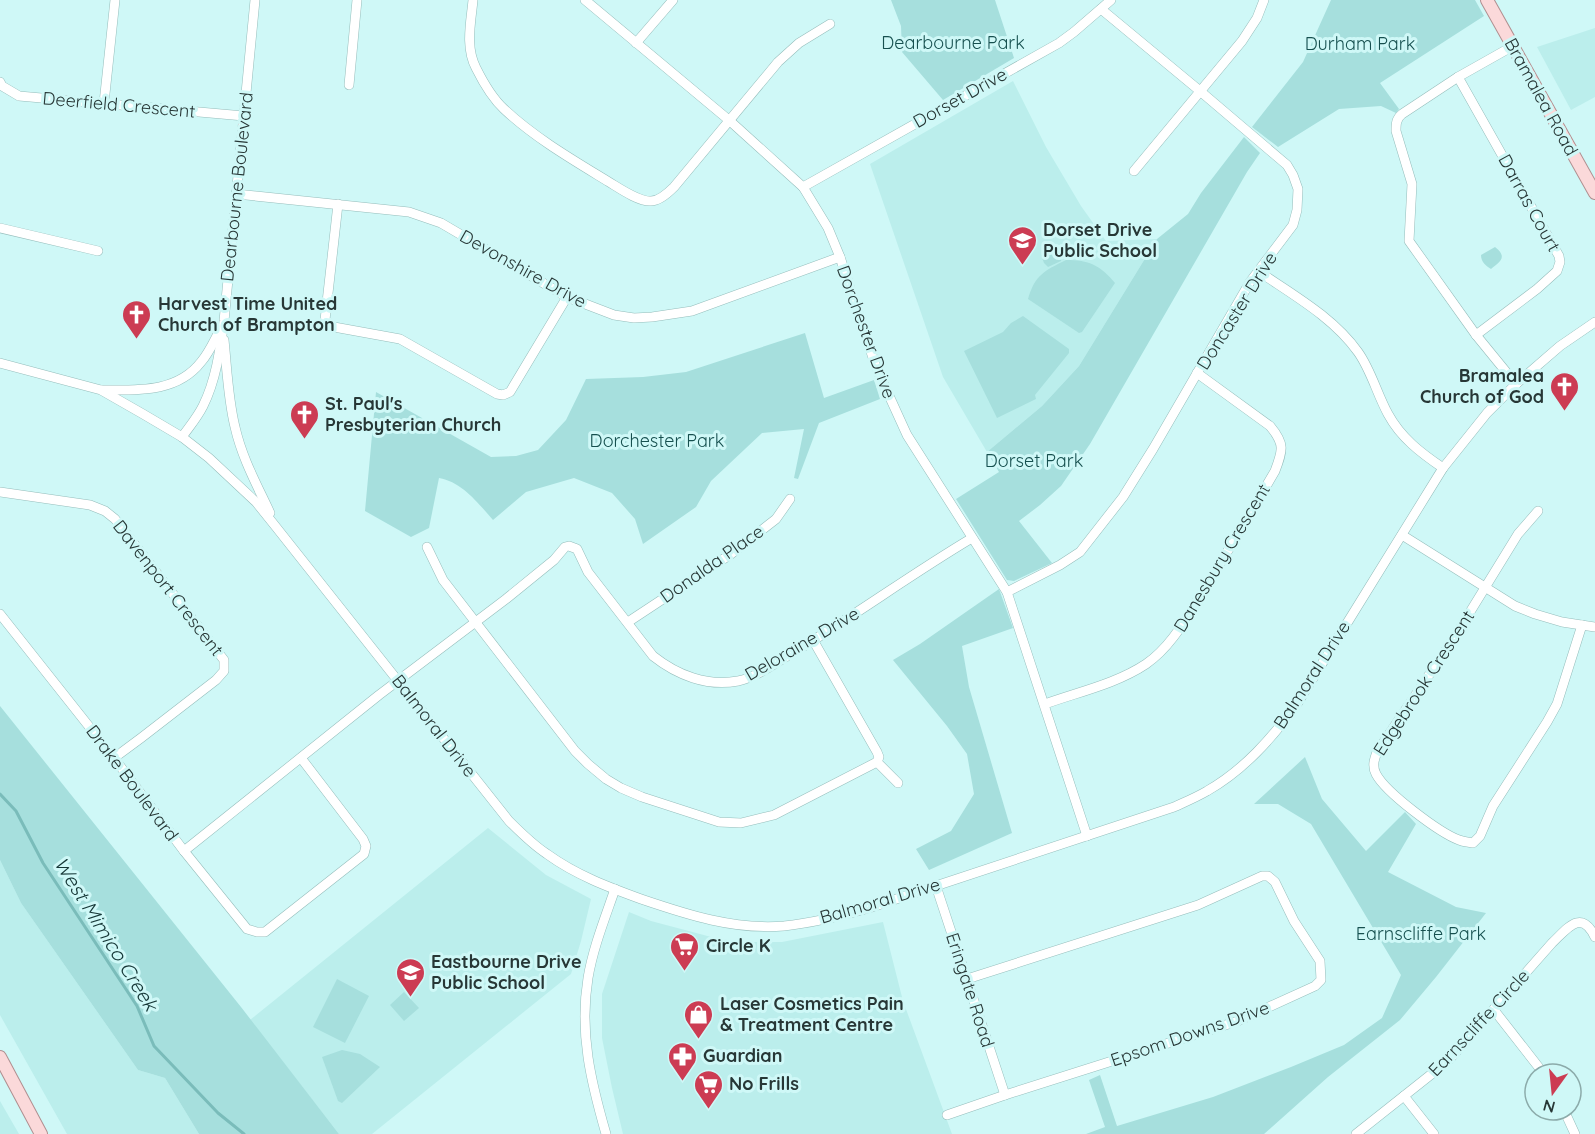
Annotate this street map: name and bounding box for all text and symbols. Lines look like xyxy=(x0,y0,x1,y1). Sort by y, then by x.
park label: Dearbourne Park xyxy=(881,31,1025,54)
park label: Durham Park xyxy=(1305,32,1415,55)
street label: Bramalea Road xyxy=(1500,34,1583,160)
street label: Dorset Drive xyxy=(909,62,1011,133)
street label: Deerfield Crescent xyxy=(42,86,197,123)
street label: Dearbourne Boulevard xyxy=(215,91,258,283)
street label: Darras Court xyxy=(1493,150,1566,255)
place label: Dorset Drive Public School xyxy=(1043,218,1157,262)
street label: Devonshire Drive xyxy=(456,224,591,313)
school or university icon: Dorset Drive Public School xyxy=(1006,224,1038,266)
street label: Doncaster Drive xyxy=(1191,248,1282,374)
street label: Dorchester Drive xyxy=(832,262,901,402)
place label: Harvest Time United Church of Brampton xyxy=(158,292,337,336)
church icon: Harvest Time United Church of Brampton xyxy=(121,298,153,340)
place label: Bramalea Church of God xyxy=(1420,364,1544,408)
church icon: Bramalea Church of God xyxy=(1549,370,1581,412)
place label: St. Paul's Presbyterian Church xyxy=(325,392,501,436)
church icon: St. Paul's Presbyterian Church xyxy=(288,398,320,440)
park label: Dorchester Park xyxy=(590,429,724,452)
park label: Dorset Park xyxy=(985,449,1083,472)
street label: Danesbury Crescent xyxy=(1168,479,1275,636)
street label: Davenport Crescent xyxy=(108,515,229,660)
street label: Donalda Place xyxy=(655,519,768,608)
street label: Deloraine Drive xyxy=(740,602,863,686)
street label: Edgebrook Crescent xyxy=(1368,606,1479,760)
street label: Balmoral Drive xyxy=(1268,616,1355,733)
street label: Balmoral Drive xyxy=(387,670,482,782)
street label: Drake Boulevard xyxy=(81,720,184,845)
water label: West Mimico Creek xyxy=(49,852,165,1017)
street label: Balmoral Drive xyxy=(817,872,943,929)
park label: Earnscliffe Park xyxy=(1356,922,1486,945)
supermarket icon: Circle K xyxy=(669,930,701,972)
street label: Eringate Road xyxy=(941,930,1000,1050)
place label: Circle K xyxy=(706,934,771,957)
place label: Eastbourne Drive Public School xyxy=(431,950,582,994)
school or university icon: Eastbourne Drive Public School xyxy=(394,956,426,998)
street label: Earnscliffe Circle xyxy=(1423,964,1534,1081)
place label: Laser Cosmetics Pain & Treatment Centre xyxy=(720,992,904,1036)
street label: Epsom Downs Drive xyxy=(1107,996,1272,1071)
shop icon: Laser Cosmetics Pain & Treatment Centre xyxy=(683,998,715,1040)
pharmacy icon: Guardian xyxy=(666,1040,698,1082)
place label: Guardian xyxy=(703,1044,782,1067)
north arrow xyxy=(1523,1062,1583,1122)
supermarket icon: No Frills xyxy=(692,1068,724,1110)
place label: No Frills xyxy=(729,1072,799,1095)
text: N xyxy=(1541,1095,1557,1118)

